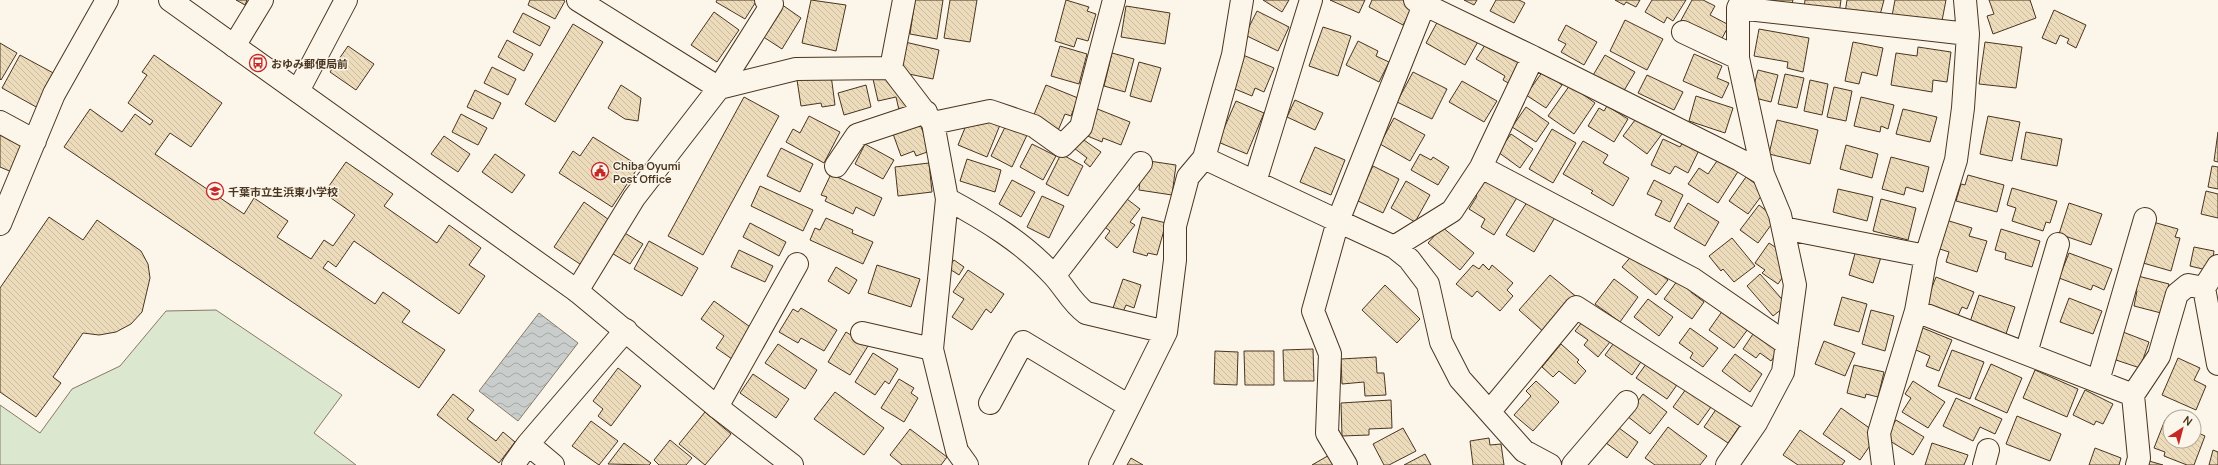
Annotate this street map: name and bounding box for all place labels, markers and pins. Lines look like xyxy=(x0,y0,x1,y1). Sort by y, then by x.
bus stop icon: おゆみ郵便局前 xyxy=(248,53,268,73)
place label: おゆみ郵便局前 xyxy=(271,56,348,71)
place label: Chiba Oyumi Post Office xyxy=(613,158,681,186)
public building icon: Chiba Oyumi Post Office xyxy=(590,161,610,181)
school or university icon: 千葉市立生浜東小学校 xyxy=(205,181,225,201)
place label: 千葉市立生浜東小学校 xyxy=(228,184,338,199)

